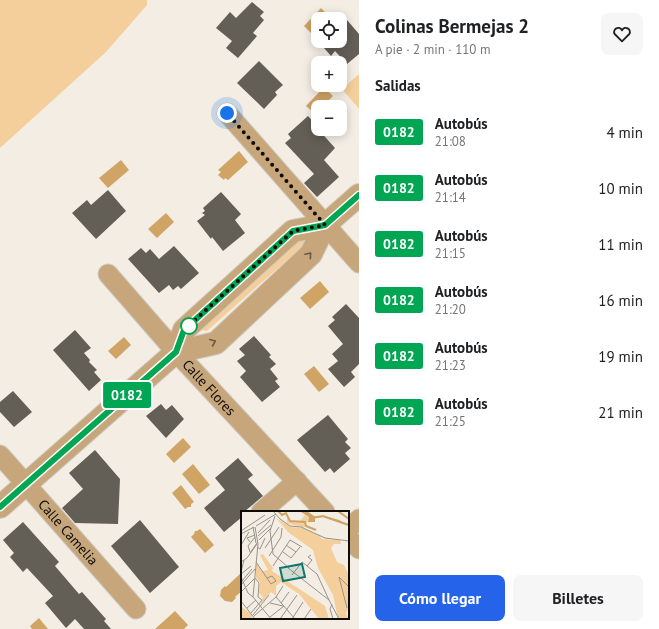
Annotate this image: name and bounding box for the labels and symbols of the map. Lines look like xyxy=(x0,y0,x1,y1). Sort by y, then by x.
your location xyxy=(217,103,237,123)
one-way arrow xyxy=(304,253,311,260)
unlabelled marker xyxy=(180,317,198,335)
one-way arrow xyxy=(209,339,216,347)
street label: Calle Flores xyxy=(178,356,240,419)
line badge: 0182 xyxy=(99,382,155,408)
street label: Calle Camelia xyxy=(34,496,102,569)
inset map xyxy=(241,511,349,619)

